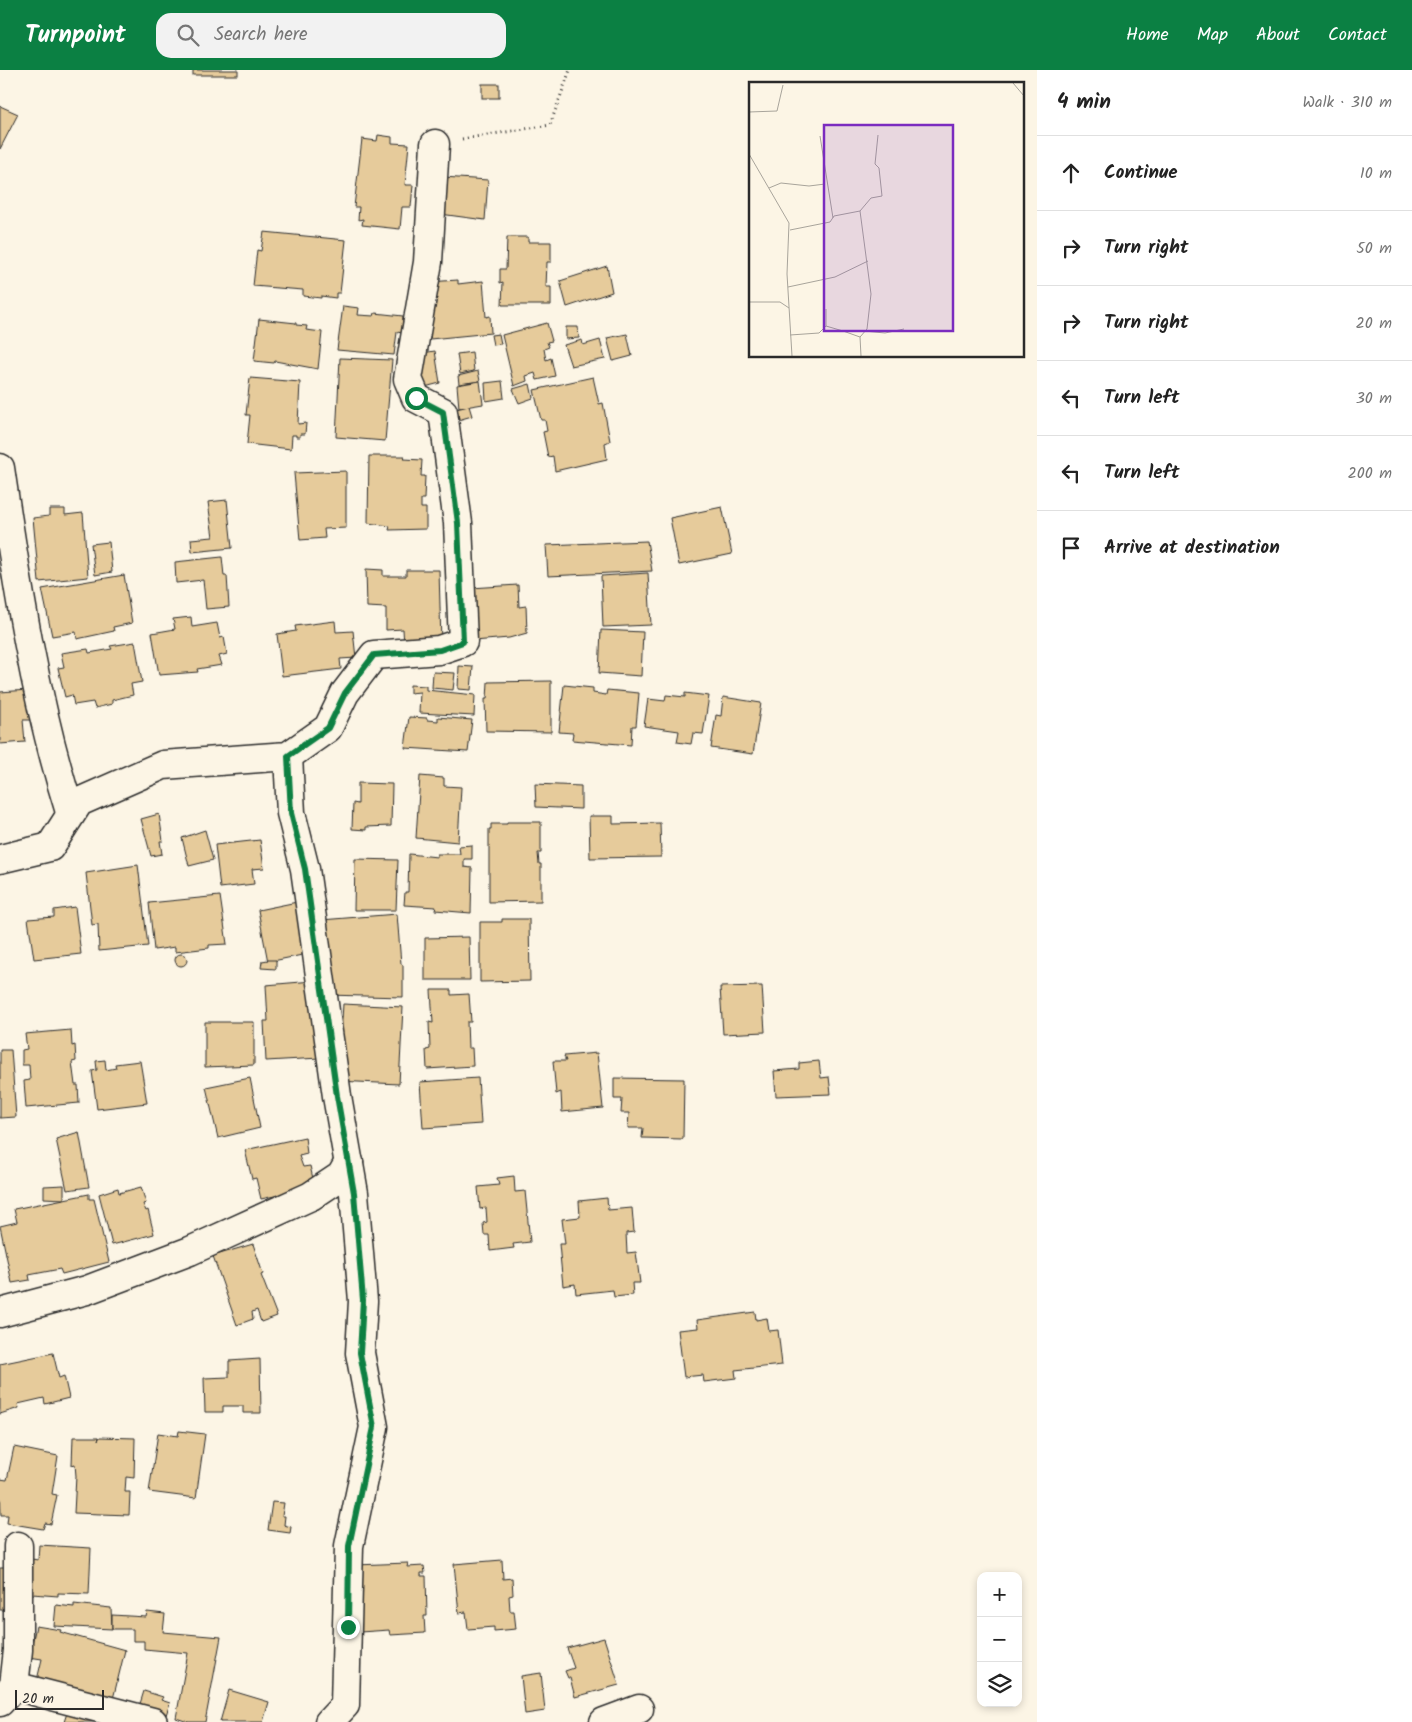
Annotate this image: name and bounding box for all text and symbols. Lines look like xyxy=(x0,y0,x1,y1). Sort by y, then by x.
search box xyxy=(156,13,506,58)
text: Turnpoint xyxy=(25,16,126,55)
text: Search here xyxy=(214,20,308,50)
icon: search xyxy=(174,21,202,49)
text: Home xyxy=(1126,21,1169,50)
text: Map xyxy=(1197,21,1228,50)
text: About xyxy=(1256,21,1300,50)
text: Contact xyxy=(1328,21,1387,50)
inset map xyxy=(749,82,1024,358)
text: 4 min xyxy=(1057,86,1111,119)
text: Walk · 310 m xyxy=(1303,90,1392,115)
text: Continue xyxy=(1104,158,1177,188)
icon: ahead xyxy=(1057,159,1085,187)
text: 10 m xyxy=(1360,161,1392,186)
text: Turn right xyxy=(1104,233,1189,263)
icon: right xyxy=(1057,234,1085,262)
text: 50 m xyxy=(1356,236,1392,261)
text: Turn right xyxy=(1104,308,1189,338)
icon: right xyxy=(1057,309,1085,337)
text: 20 m xyxy=(1356,311,1392,336)
text: Turn left xyxy=(1104,383,1179,413)
icon: left xyxy=(1057,384,1085,412)
text: 30 m xyxy=(1356,386,1392,411)
route start xyxy=(405,387,428,410)
text: Turn left xyxy=(1104,458,1179,488)
icon: left xyxy=(1057,459,1085,487)
text: 200 m xyxy=(1348,461,1392,486)
text: Arrive at destination xyxy=(1104,533,1280,563)
icon: arrive xyxy=(1057,534,1085,562)
map controls xyxy=(977,1572,1022,1707)
button: + xyxy=(977,1572,1022,1617)
route end xyxy=(337,1616,360,1639)
button: − xyxy=(977,1617,1022,1662)
button: layers xyxy=(977,1662,1022,1707)
scale bar xyxy=(15,1687,104,1710)
text: 20 m xyxy=(22,1688,54,1710)

